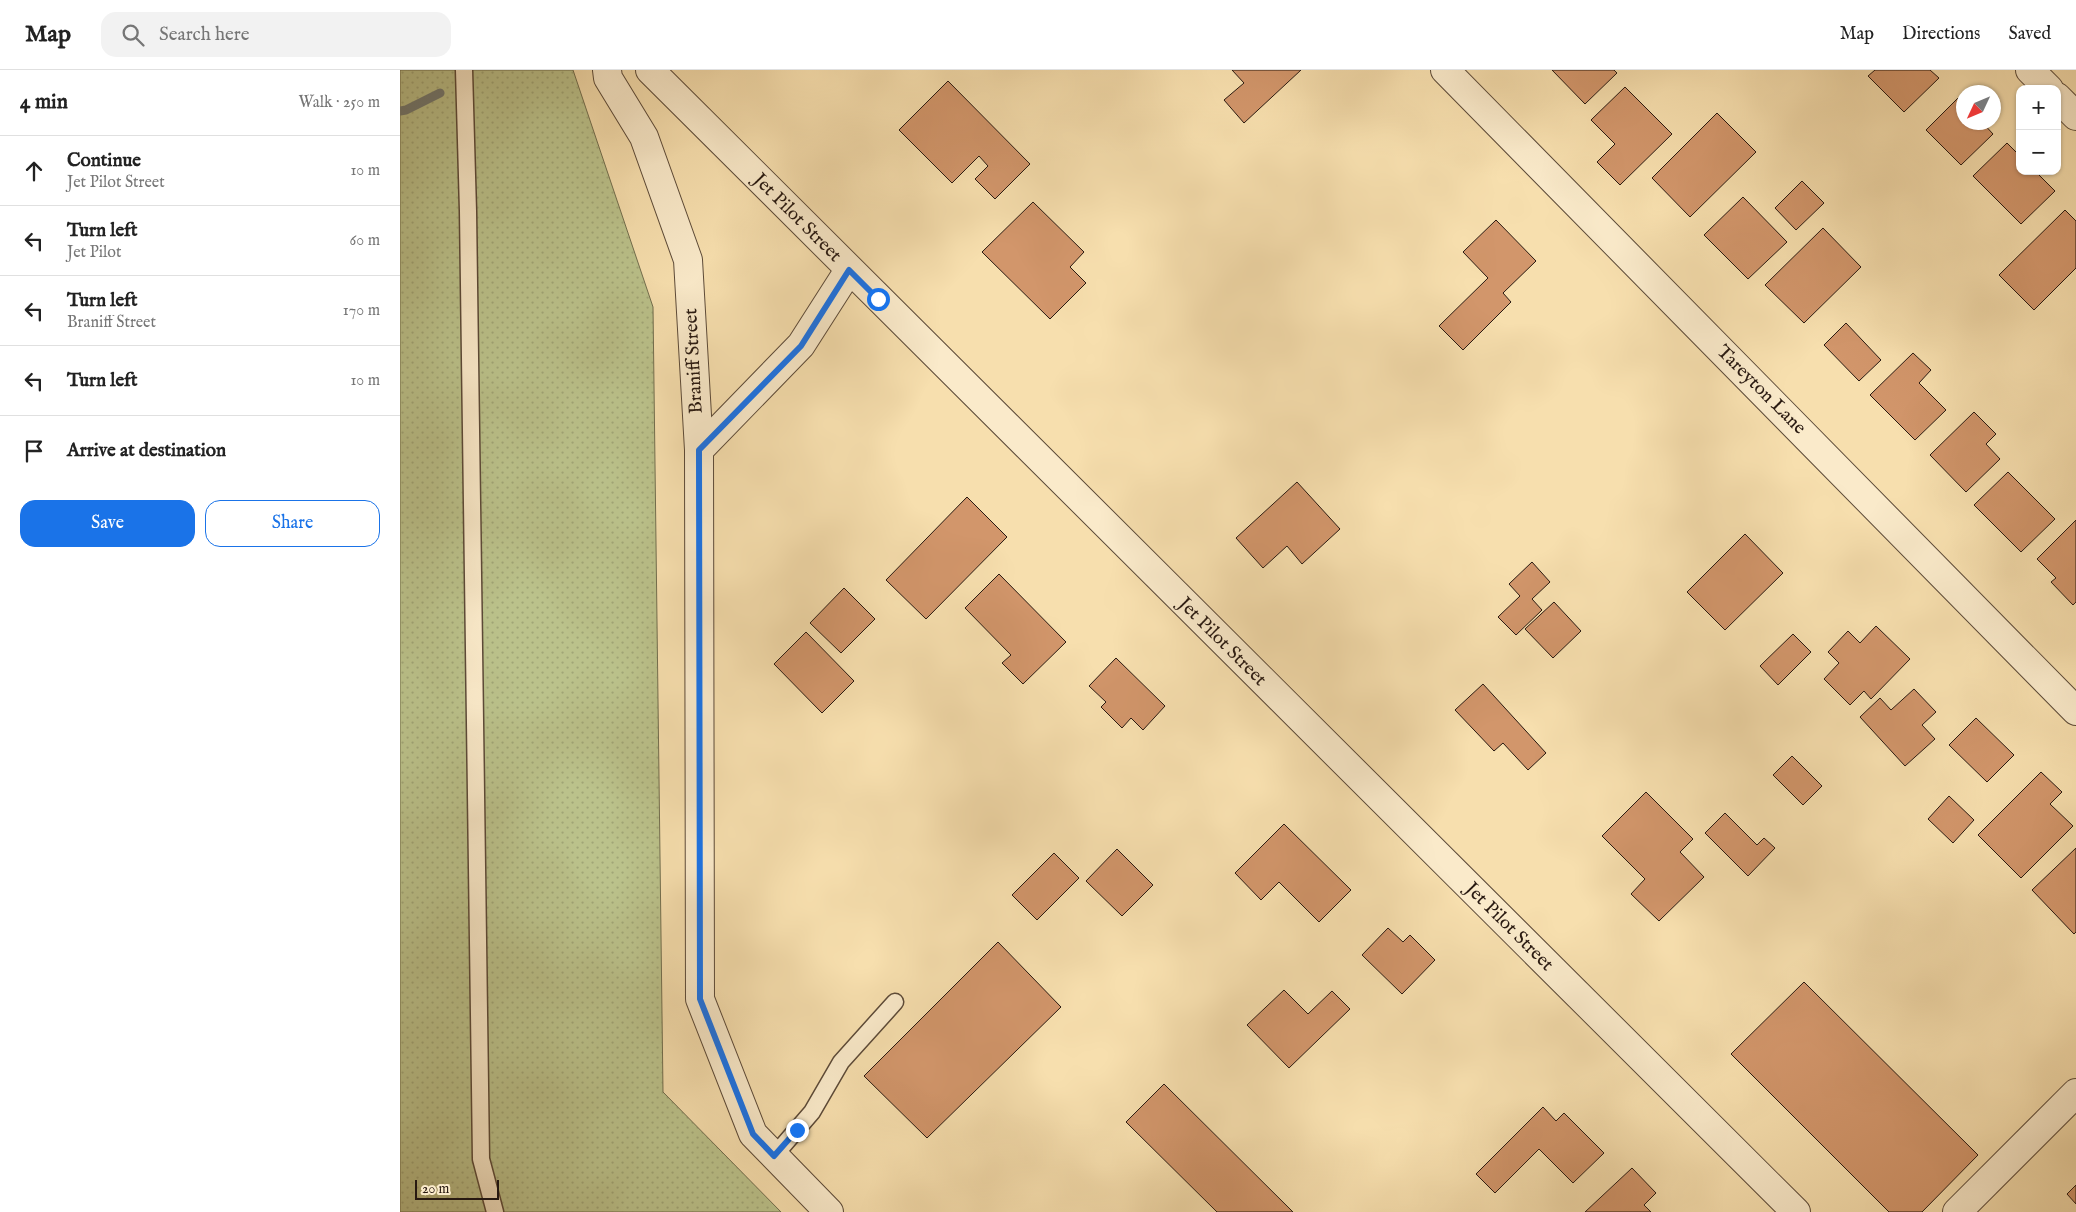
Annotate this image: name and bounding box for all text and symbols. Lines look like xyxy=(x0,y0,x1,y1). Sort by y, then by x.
search box xyxy=(101,12,451,57)
text: Map xyxy=(25,19,71,50)
icon: search xyxy=(119,21,147,49)
text: Search here xyxy=(159,23,250,47)
text: Map xyxy=(1840,23,1874,46)
text: Directions xyxy=(1902,23,1980,46)
text: Saved xyxy=(2008,23,2051,46)
north arrow xyxy=(1956,85,2001,130)
map controls xyxy=(2016,85,2061,175)
button: + xyxy=(2016,85,2061,130)
text: 4 min xyxy=(20,89,68,116)
text: Walk · 250 m xyxy=(298,93,380,113)
button: − xyxy=(2016,130,2061,175)
text: Continue xyxy=(67,149,141,173)
icon: ahead xyxy=(20,157,48,185)
text: 10 m xyxy=(350,161,380,181)
street label: Jet Pilot Street xyxy=(746,167,847,268)
text: Jet Pilot Street xyxy=(67,173,165,193)
text: Turn left xyxy=(67,219,138,243)
icon: left xyxy=(20,227,48,255)
text: 60 m xyxy=(350,231,380,251)
text: Jet Pilot xyxy=(67,243,121,263)
route start xyxy=(867,288,890,311)
text: Turn left xyxy=(67,289,138,313)
icon: left xyxy=(20,297,48,325)
text: 170 m xyxy=(343,301,380,321)
street label: Braniff Street xyxy=(679,307,709,414)
text: Braniff Street xyxy=(67,313,156,333)
street label: Tareyton Lane xyxy=(1711,340,1811,440)
icon: left xyxy=(20,367,48,395)
text: Turn left xyxy=(67,369,138,393)
text: 10 m xyxy=(350,371,380,391)
icon: arrive xyxy=(20,437,48,465)
text: Arrive at destination xyxy=(67,439,226,463)
button: Save xyxy=(20,500,195,547)
button: Share xyxy=(205,500,380,547)
street label: Jet Pilot Street xyxy=(1171,591,1272,692)
street label: Jet Pilot Street xyxy=(1458,876,1559,977)
route end xyxy=(786,1119,809,1142)
scale bar xyxy=(415,1177,499,1200)
text: 20 m xyxy=(422,1180,449,1198)

